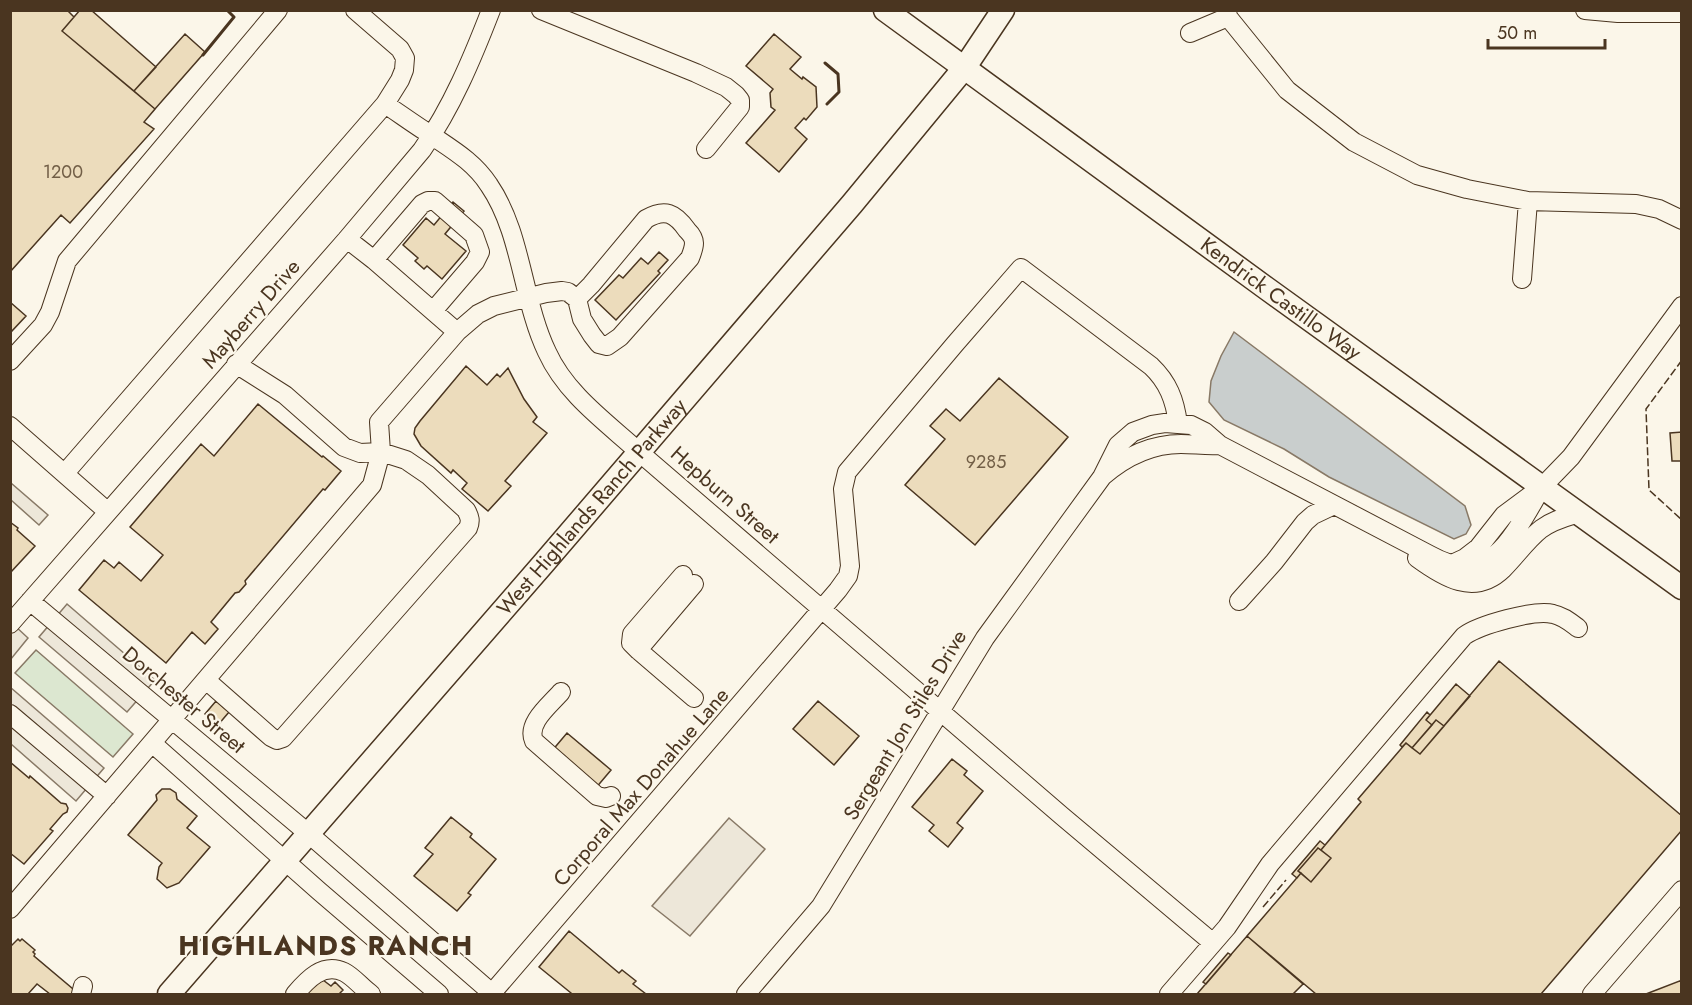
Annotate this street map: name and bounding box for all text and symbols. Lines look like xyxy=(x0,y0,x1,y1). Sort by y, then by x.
scale bar xyxy=(1488,12,1605,50)
text: 50 m xyxy=(1497,20,1537,46)
house number: 1200 xyxy=(43,159,83,185)
street label: Kendrick Castillo Way xyxy=(1194,230,1368,368)
street label: Mayberry Drive xyxy=(195,253,307,375)
street label: West Highlands Ranch Parkway xyxy=(490,391,694,622)
street label: Hepburn Street xyxy=(664,439,786,551)
house number: 9285 xyxy=(966,449,1006,475)
street label: Sergeant Jon Stiles Drive xyxy=(836,624,974,826)
street label: Dorchester Street xyxy=(116,640,252,760)
street label: Corporal Max Donahue Lane xyxy=(546,681,736,893)
district label: HIGHLANDS RANCH xyxy=(178,926,474,965)

